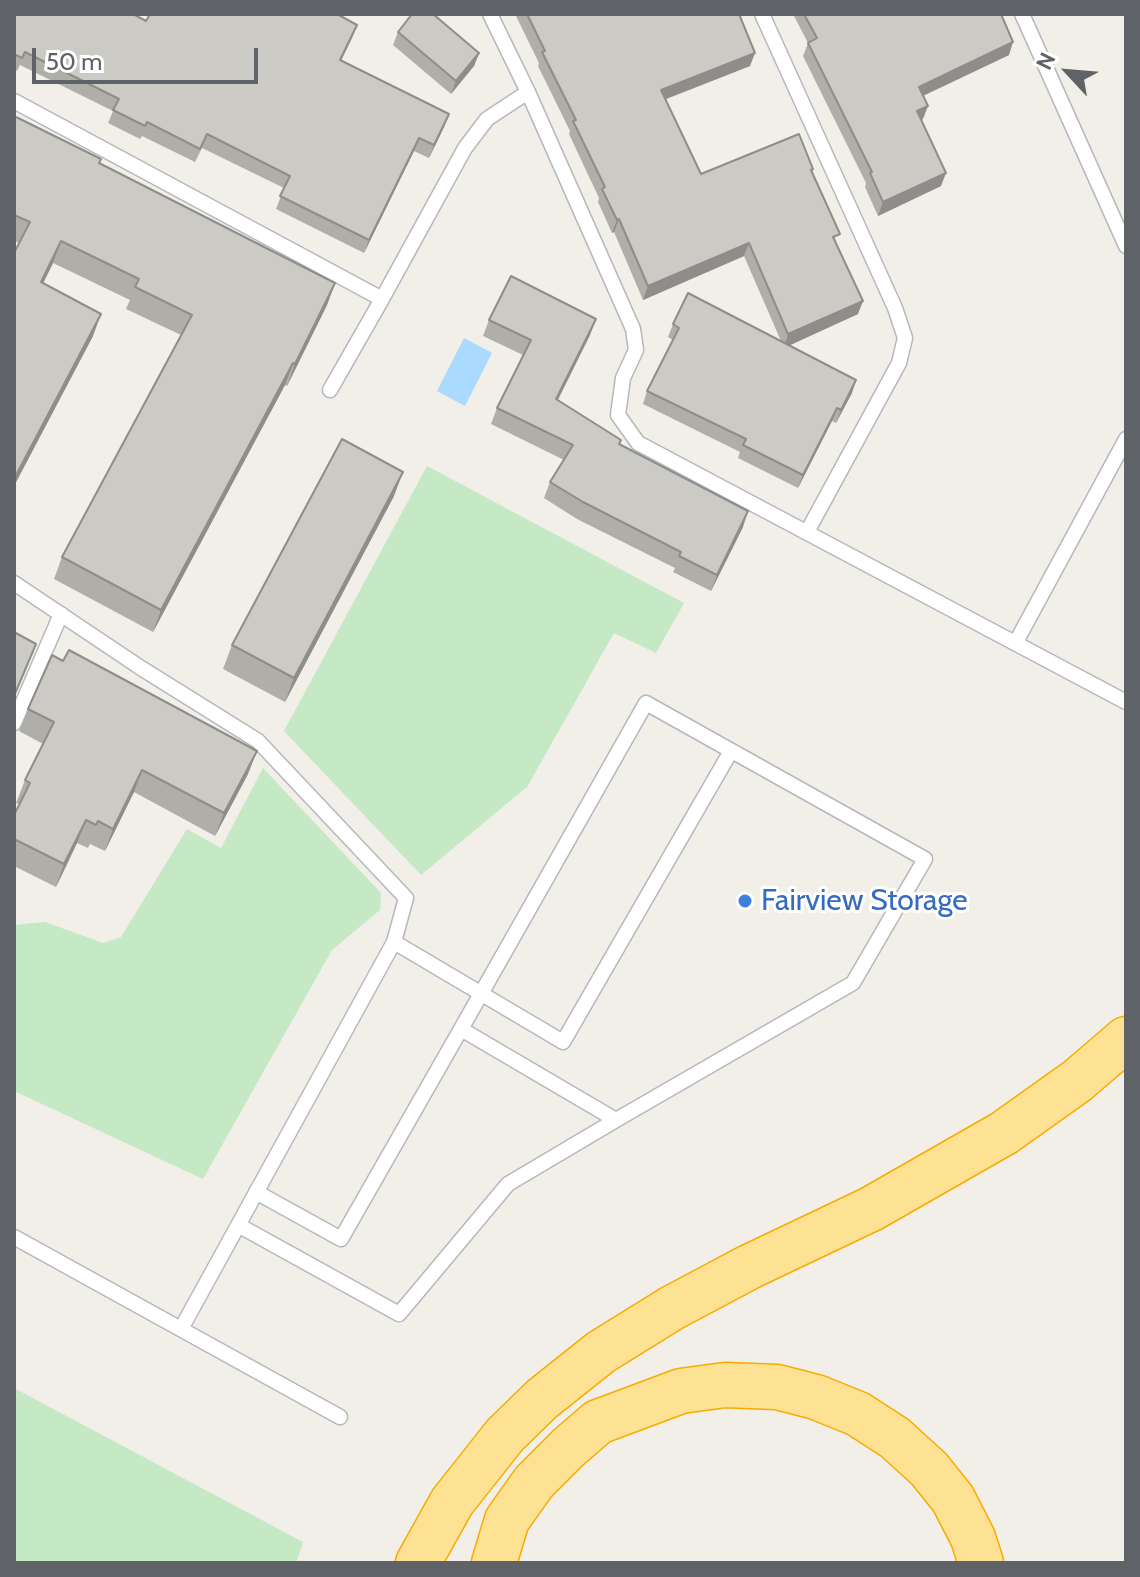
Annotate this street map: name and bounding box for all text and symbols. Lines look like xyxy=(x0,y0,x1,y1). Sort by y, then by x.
scale bar xyxy=(36,32,262,82)
north arrow xyxy=(1028,32,1108,112)
text: 50 m xyxy=(46,47,102,76)
text: N xyxy=(1030,48,1062,74)
place label: Fairview Storage xyxy=(761,883,968,919)
marker: Fairview Storage xyxy=(736,892,754,910)

